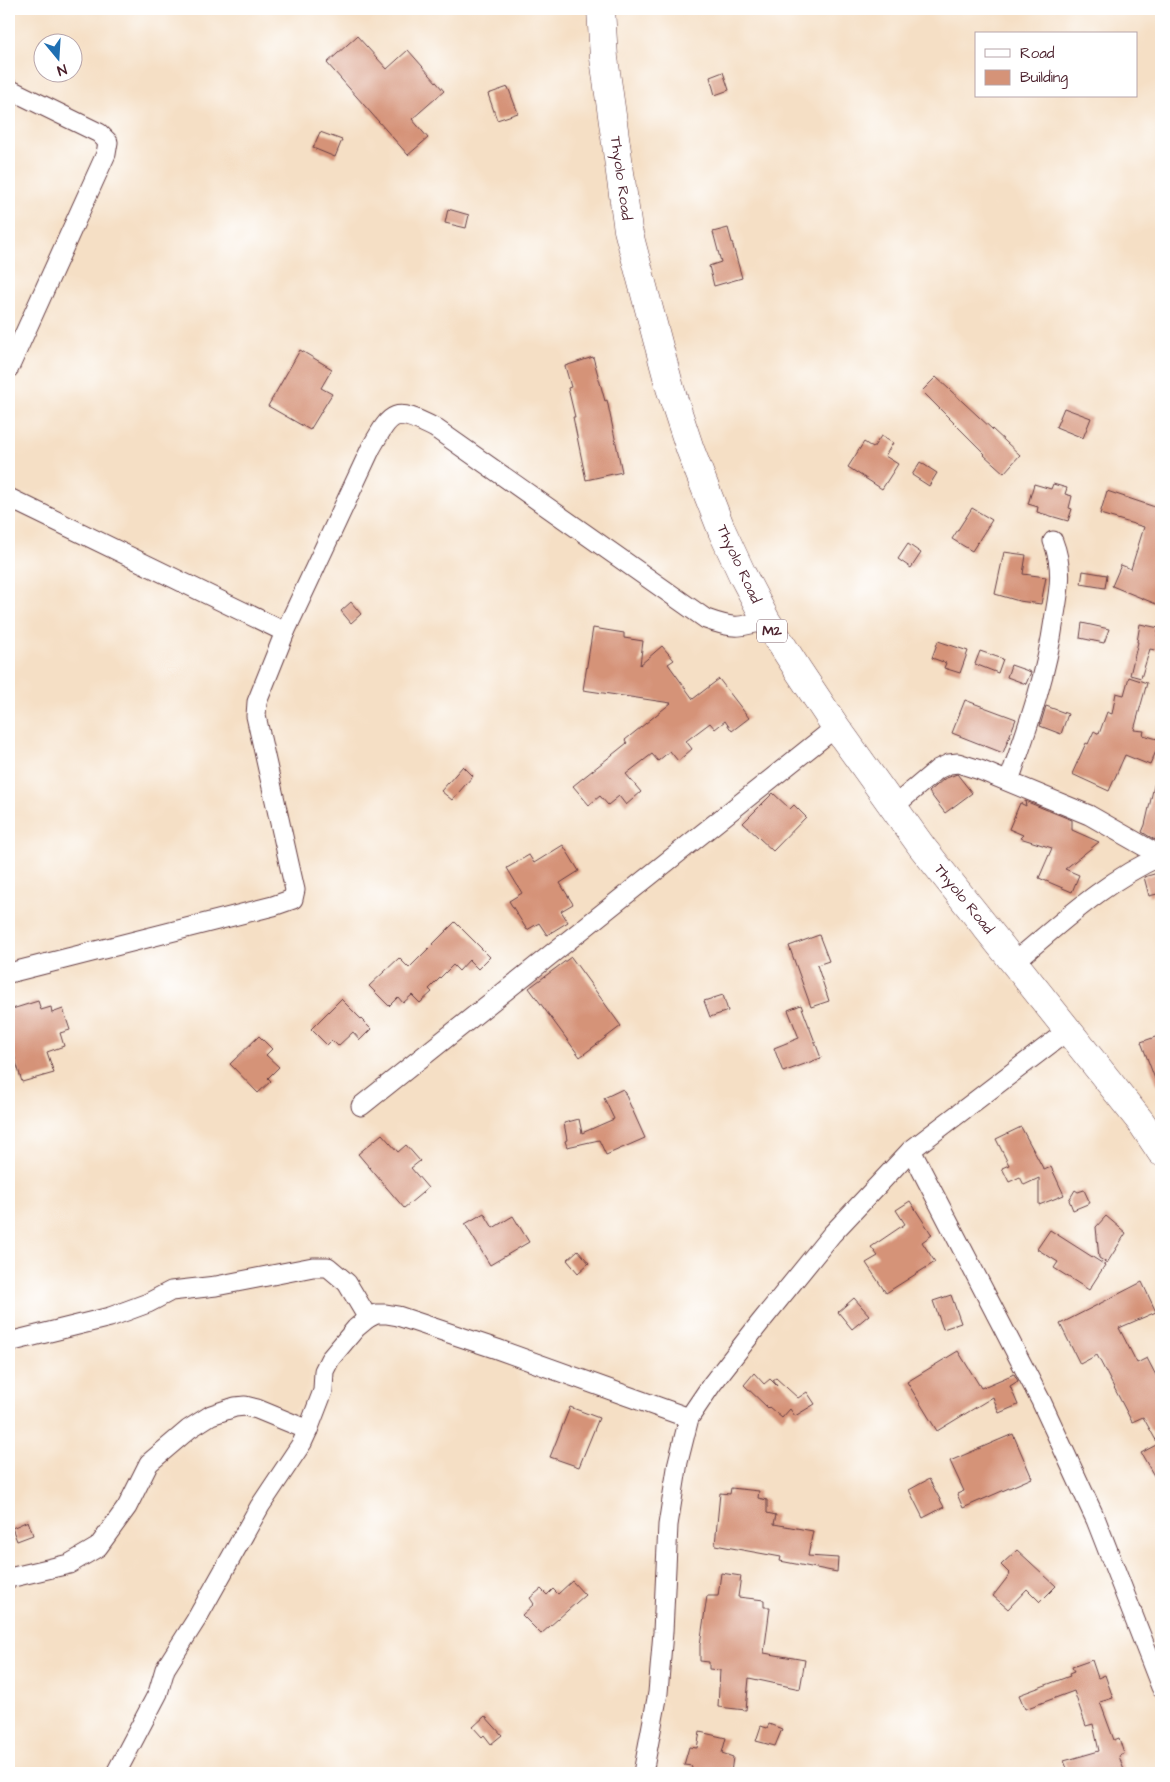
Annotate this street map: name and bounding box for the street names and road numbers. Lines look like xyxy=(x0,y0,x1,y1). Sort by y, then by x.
street label: Thyolo Road xyxy=(604,135,637,222)
street label: Thyolo Road xyxy=(711,521,767,608)
road number: M2 xyxy=(757,620,787,642)
street label: Thyolo Road xyxy=(928,859,999,939)

